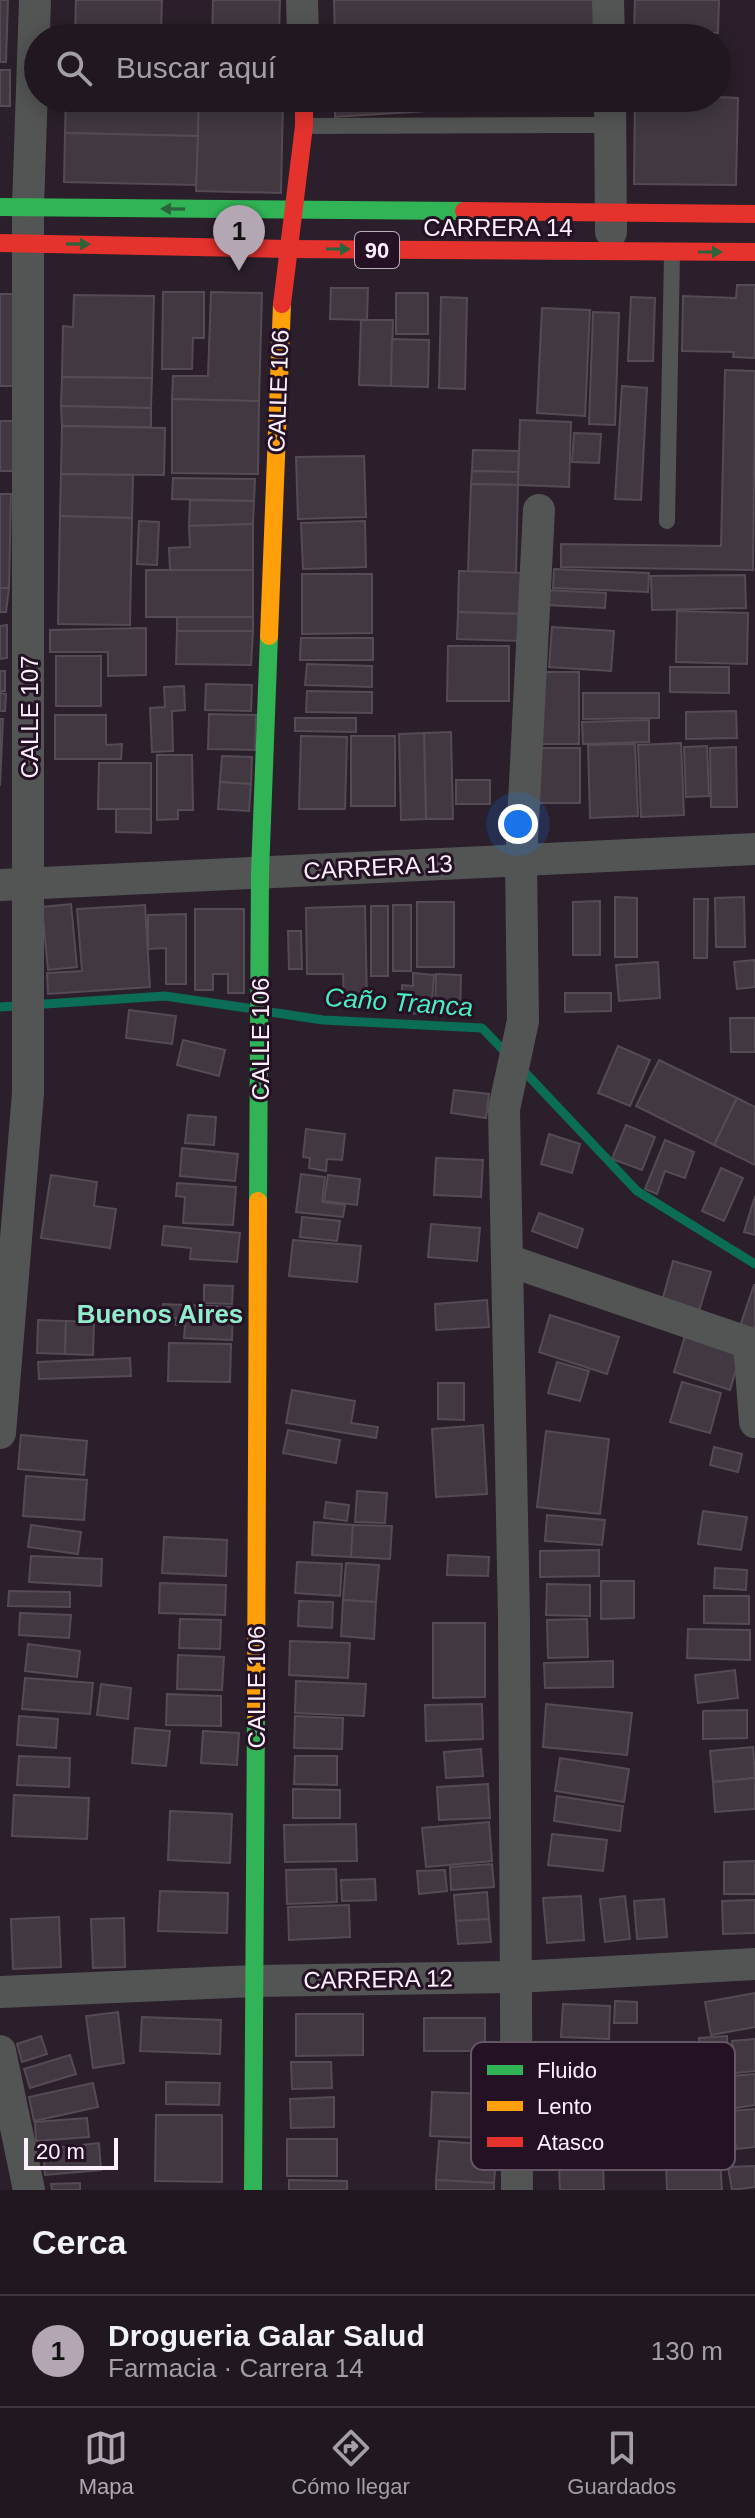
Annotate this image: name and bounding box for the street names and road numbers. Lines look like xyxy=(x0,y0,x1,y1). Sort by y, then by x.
street label: CARRERA 14 xyxy=(423,214,573,241)
road number: 90 xyxy=(355,232,399,268)
street label: CALLE 106 xyxy=(262,329,294,453)
street label: CALLE 107 xyxy=(16,656,43,778)
street label: CARRERA 13 xyxy=(303,850,453,884)
street label: CALLE 106 xyxy=(247,978,274,1100)
street label: CALLE 106 xyxy=(243,1626,270,1748)
street label: CARRERA 12 xyxy=(303,1964,453,1994)

